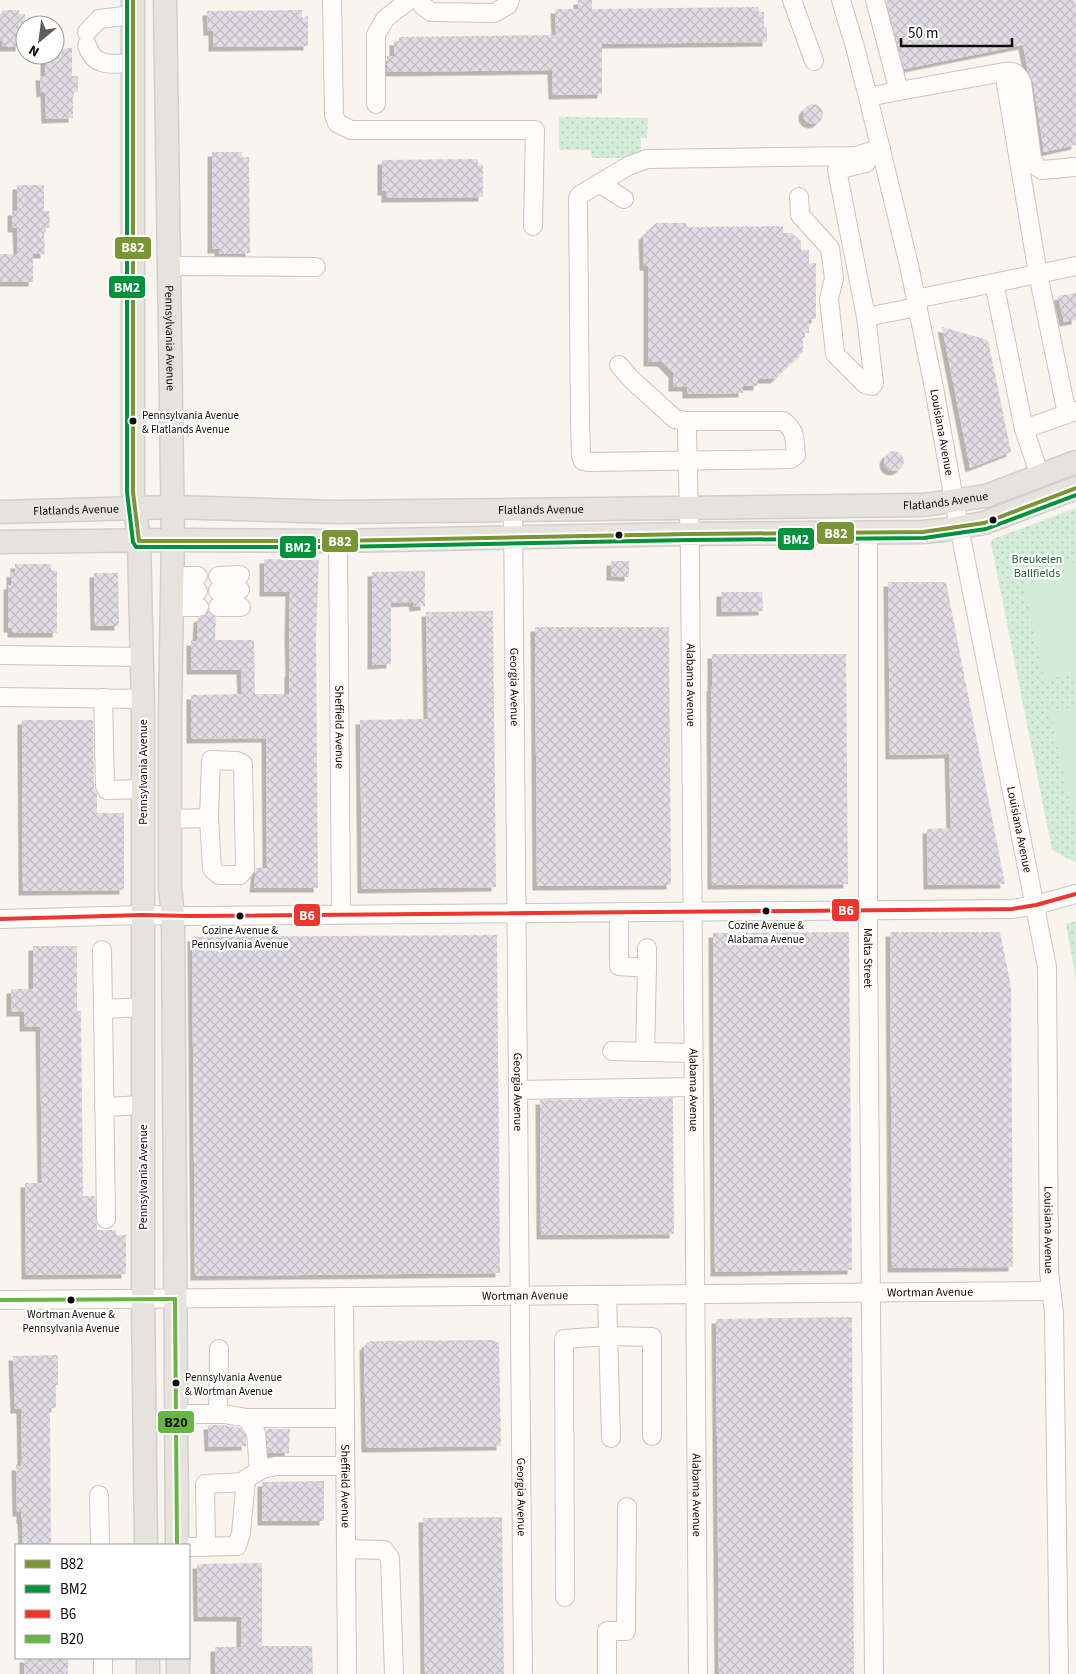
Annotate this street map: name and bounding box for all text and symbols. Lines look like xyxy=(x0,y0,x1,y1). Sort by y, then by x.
north arrow xyxy=(15,15,65,65)
scale bar xyxy=(901,15,1012,47)
text: 50 m xyxy=(908,23,938,44)
text: N xyxy=(25,39,43,61)
line badge: B82 xyxy=(114,236,152,260)
text: B82 xyxy=(121,238,145,258)
line badge: BM2 xyxy=(108,275,146,299)
text: BM2 xyxy=(114,278,140,298)
street label: Pennsylvania Avenue xyxy=(160,285,179,391)
street label: Louisiana Avenue xyxy=(925,388,958,477)
place label: Pennsylvania Avenue & Flatlands Avenue xyxy=(142,408,239,437)
marker: Pennsylvania Avenue & Flatlands Avenue xyxy=(128,416,138,426)
street label: Flatlands Avenue xyxy=(903,488,989,514)
street label: Flatlands Avenue xyxy=(33,501,119,520)
street label: Flatlands Avenue xyxy=(498,501,584,519)
unlabelled marker xyxy=(988,515,998,525)
line badge: B82 xyxy=(816,521,855,545)
text: B82 xyxy=(824,524,848,544)
line badge: BM2 xyxy=(777,527,815,551)
line badge: B82 xyxy=(321,529,359,553)
unlabelled marker xyxy=(614,530,624,540)
text: BM2 xyxy=(783,530,809,550)
text: B82 xyxy=(328,532,352,552)
line badge: BM2 xyxy=(279,535,317,559)
text: BM2 xyxy=(285,538,311,558)
park label: Breukelen Ballfields xyxy=(1012,551,1062,582)
street label: Alabama Avenue xyxy=(682,643,699,727)
street label: Georgia Avenue xyxy=(505,648,523,726)
street label: Sheffield Avenue xyxy=(330,685,348,769)
street label: Pennsylvania Avenue xyxy=(135,719,152,825)
street label: Louisiana Avenue xyxy=(1002,785,1036,874)
line badge: B6 xyxy=(831,898,860,922)
text: B6 xyxy=(838,901,854,921)
line badge: B6 xyxy=(293,903,321,927)
text: B6 xyxy=(299,906,315,926)
marker: Cozine Avenue & Alabama Avenue xyxy=(761,906,771,916)
marker: Cozine Avenue & Pennsylvania Avenue xyxy=(235,911,245,921)
place label: Cozine Avenue & Alabama Avenue xyxy=(728,918,805,947)
place label: Cozine Avenue & Pennsylvania Avenue xyxy=(192,923,289,952)
street label: Malta Street xyxy=(859,928,876,988)
street label: Alabama Avenue xyxy=(685,1048,702,1132)
street label: Georgia Avenue xyxy=(509,1053,526,1131)
street label: Pennsylvania Avenue xyxy=(135,1124,152,1230)
street label: Louisiana Avenue xyxy=(1039,1186,1057,1274)
street label: Wortman Avenue xyxy=(887,1284,973,1301)
street label: Wortman Avenue xyxy=(482,1287,568,1305)
marker: Wortman Avenue & Pennsylvania Avenue xyxy=(66,1295,76,1305)
place label: Wortman Avenue & Pennsylvania Avenue xyxy=(23,1307,120,1336)
place label: Pennsylvania Avenue & Wortman Avenue xyxy=(185,1370,282,1399)
marker: Pennsylvania Avenue & Wortman Avenue xyxy=(171,1378,181,1388)
line badge: B20 xyxy=(157,1410,195,1434)
text: B20 xyxy=(164,1413,188,1433)
street label: Sheffield Avenue xyxy=(336,1444,354,1528)
street label: Alabama Avenue xyxy=(687,1453,705,1537)
street label: Georgia Avenue xyxy=(512,1458,530,1536)
legend xyxy=(15,1544,190,1659)
text: B82 xyxy=(60,1554,84,1575)
text: BM2 xyxy=(60,1579,87,1600)
text: B6 xyxy=(60,1604,76,1625)
text: B20 xyxy=(60,1629,84,1650)

